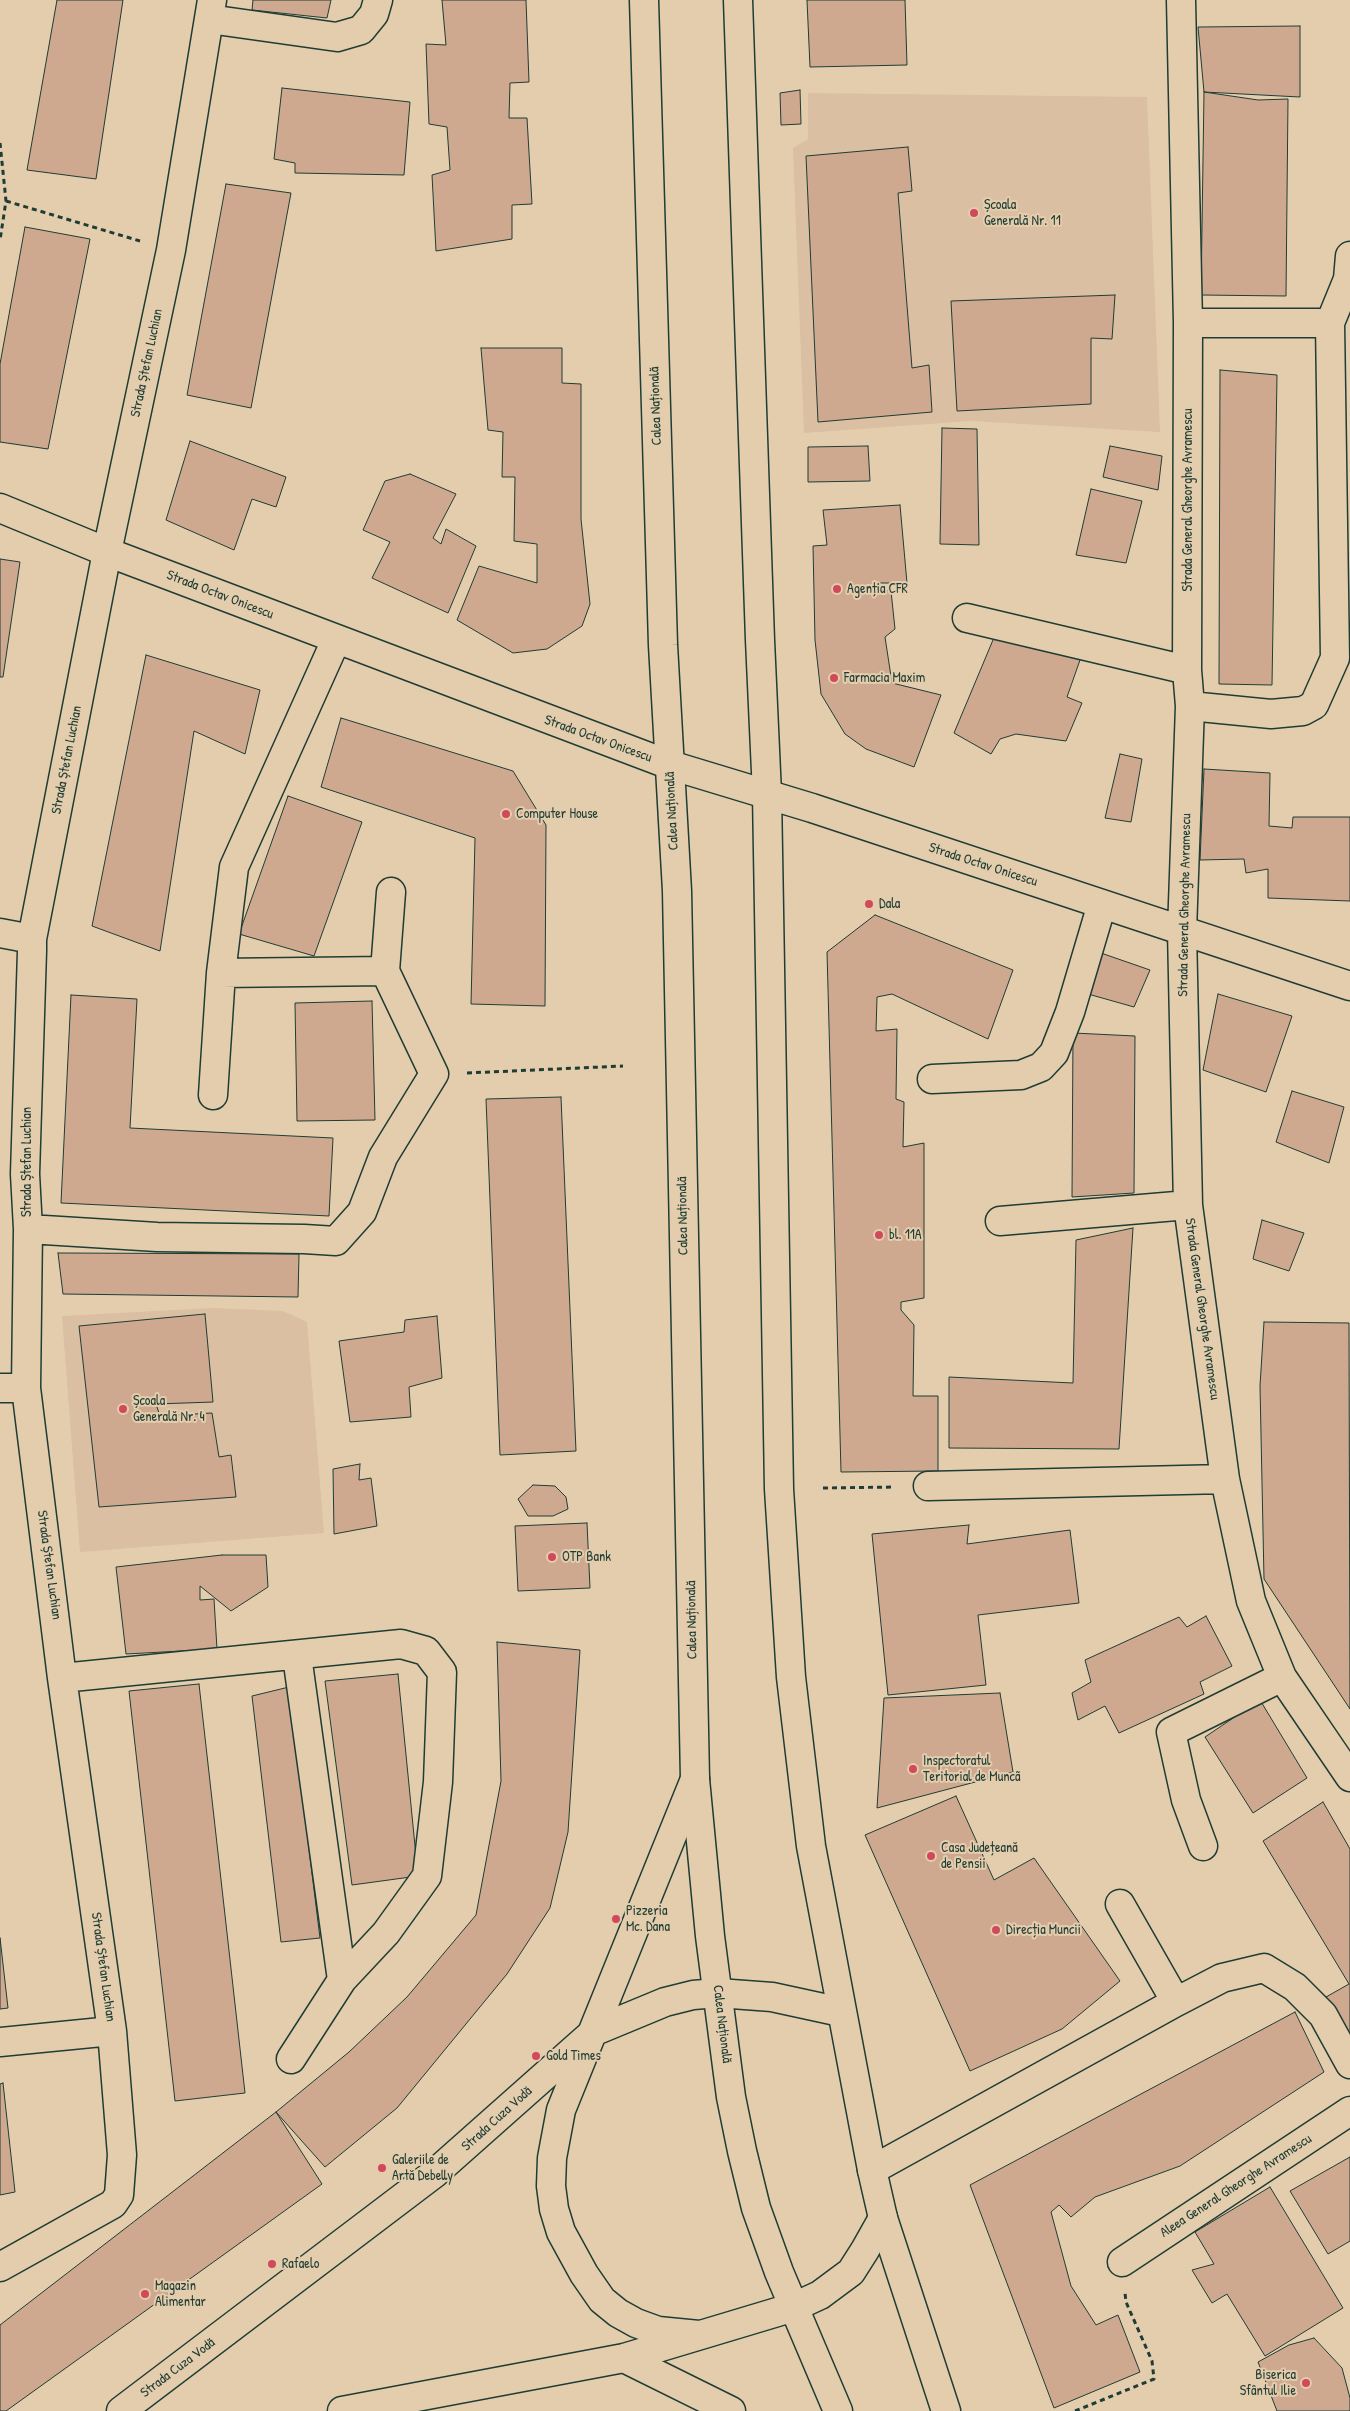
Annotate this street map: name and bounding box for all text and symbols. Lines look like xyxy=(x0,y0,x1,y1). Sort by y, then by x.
place label: Școala Generală Nr. 11 xyxy=(984,197,1061,230)
marker: Școala Generală Nr. 11 xyxy=(968,207,980,219)
street label: Strada Ștefan Luchian xyxy=(127,307,167,419)
street label: Calea Națională xyxy=(646,366,666,446)
street label: Strada General Gheorghe Avramescu xyxy=(1180,408,1196,592)
street label: Strada Octav Onicescu xyxy=(164,567,276,623)
place label: Agenția CFR xyxy=(847,581,908,597)
marker: Agenția CFR xyxy=(831,583,843,595)
place label: Farmacia Maxim xyxy=(844,670,925,686)
marker: Farmacia Maxim xyxy=(828,672,840,684)
street label: Strada Ștefan Luchian xyxy=(48,704,86,816)
street label: Strada Octav Onicescu xyxy=(542,712,654,766)
street label: Calea Națională xyxy=(662,771,682,851)
place label: Computer House xyxy=(516,806,598,822)
marker: Computer House xyxy=(500,808,512,820)
street label: Strada General Gheorghe Avramescu xyxy=(1175,813,1195,997)
street label: Strada Octav Onicescu xyxy=(927,840,1039,890)
place label: Dala xyxy=(879,896,900,912)
marker: Dala xyxy=(863,898,875,910)
street label: Strada Ștefan Luchian xyxy=(19,1107,35,1217)
street label: Calea Națională xyxy=(674,1176,692,1256)
street label: Strada General Gheorghe Avramescu xyxy=(1181,1217,1223,1401)
place label: bl. 11A xyxy=(889,1227,922,1243)
marker: bl. 11A xyxy=(873,1229,885,1241)
place label: Școala Generală Nr. 4 xyxy=(133,1393,205,1425)
marker: Școala Generală Nr. 4 xyxy=(117,1403,129,1415)
street label: Strada Ștefan Luchian xyxy=(33,1509,65,1621)
place label: OTP Bank xyxy=(562,1549,611,1565)
marker: OTP Bank xyxy=(546,1551,558,1563)
street label: Calea Națională xyxy=(683,1580,701,1660)
place label: Inspectoratul Teritorial de Muncã xyxy=(923,1753,1020,1785)
marker: Inspectoratul Teritorial de Muncã xyxy=(907,1763,919,1775)
place label: Casa Județeană de Pensii xyxy=(941,1840,1018,1872)
marker: Casa Județeană de Pensii xyxy=(925,1850,937,1862)
place label: Pizzeria Mc. Dana xyxy=(626,1903,670,1935)
street label: Strada Ștefan Luchian xyxy=(87,1911,119,2023)
marker: Pizzeria Mc. Dana xyxy=(610,1913,622,1925)
place label: Direcția Muncii xyxy=(1006,1922,1081,1938)
marker: Direcția Muncii xyxy=(990,1924,1002,1936)
street label: Calea Națională xyxy=(709,1984,735,2064)
place label: Gold Times xyxy=(546,2048,601,2064)
marker: Gold Times xyxy=(530,2050,542,2062)
street label: Strada Cuza Vodă xyxy=(458,2083,536,2155)
street label: Aleea General Gheorghe Avramescu xyxy=(1157,2131,1315,2241)
place label: Galeriile de Artă Debelly xyxy=(392,2152,453,2184)
marker: Galeriile de Artă Debelly xyxy=(376,2162,388,2174)
place label: Rafaelo xyxy=(282,2256,319,2272)
marker: Rafaelo xyxy=(266,2258,278,2270)
place label: Magazin Alimentar xyxy=(155,2278,206,2310)
marker: Magazin Alimentar xyxy=(139,2288,151,2300)
street label: Strada Cuza Vodă xyxy=(138,2335,218,2401)
place label: Biserica Sfântul Ilie xyxy=(1240,2367,1296,2400)
marker: Biserica Sfântul Ilie xyxy=(1300,2377,1312,2389)

